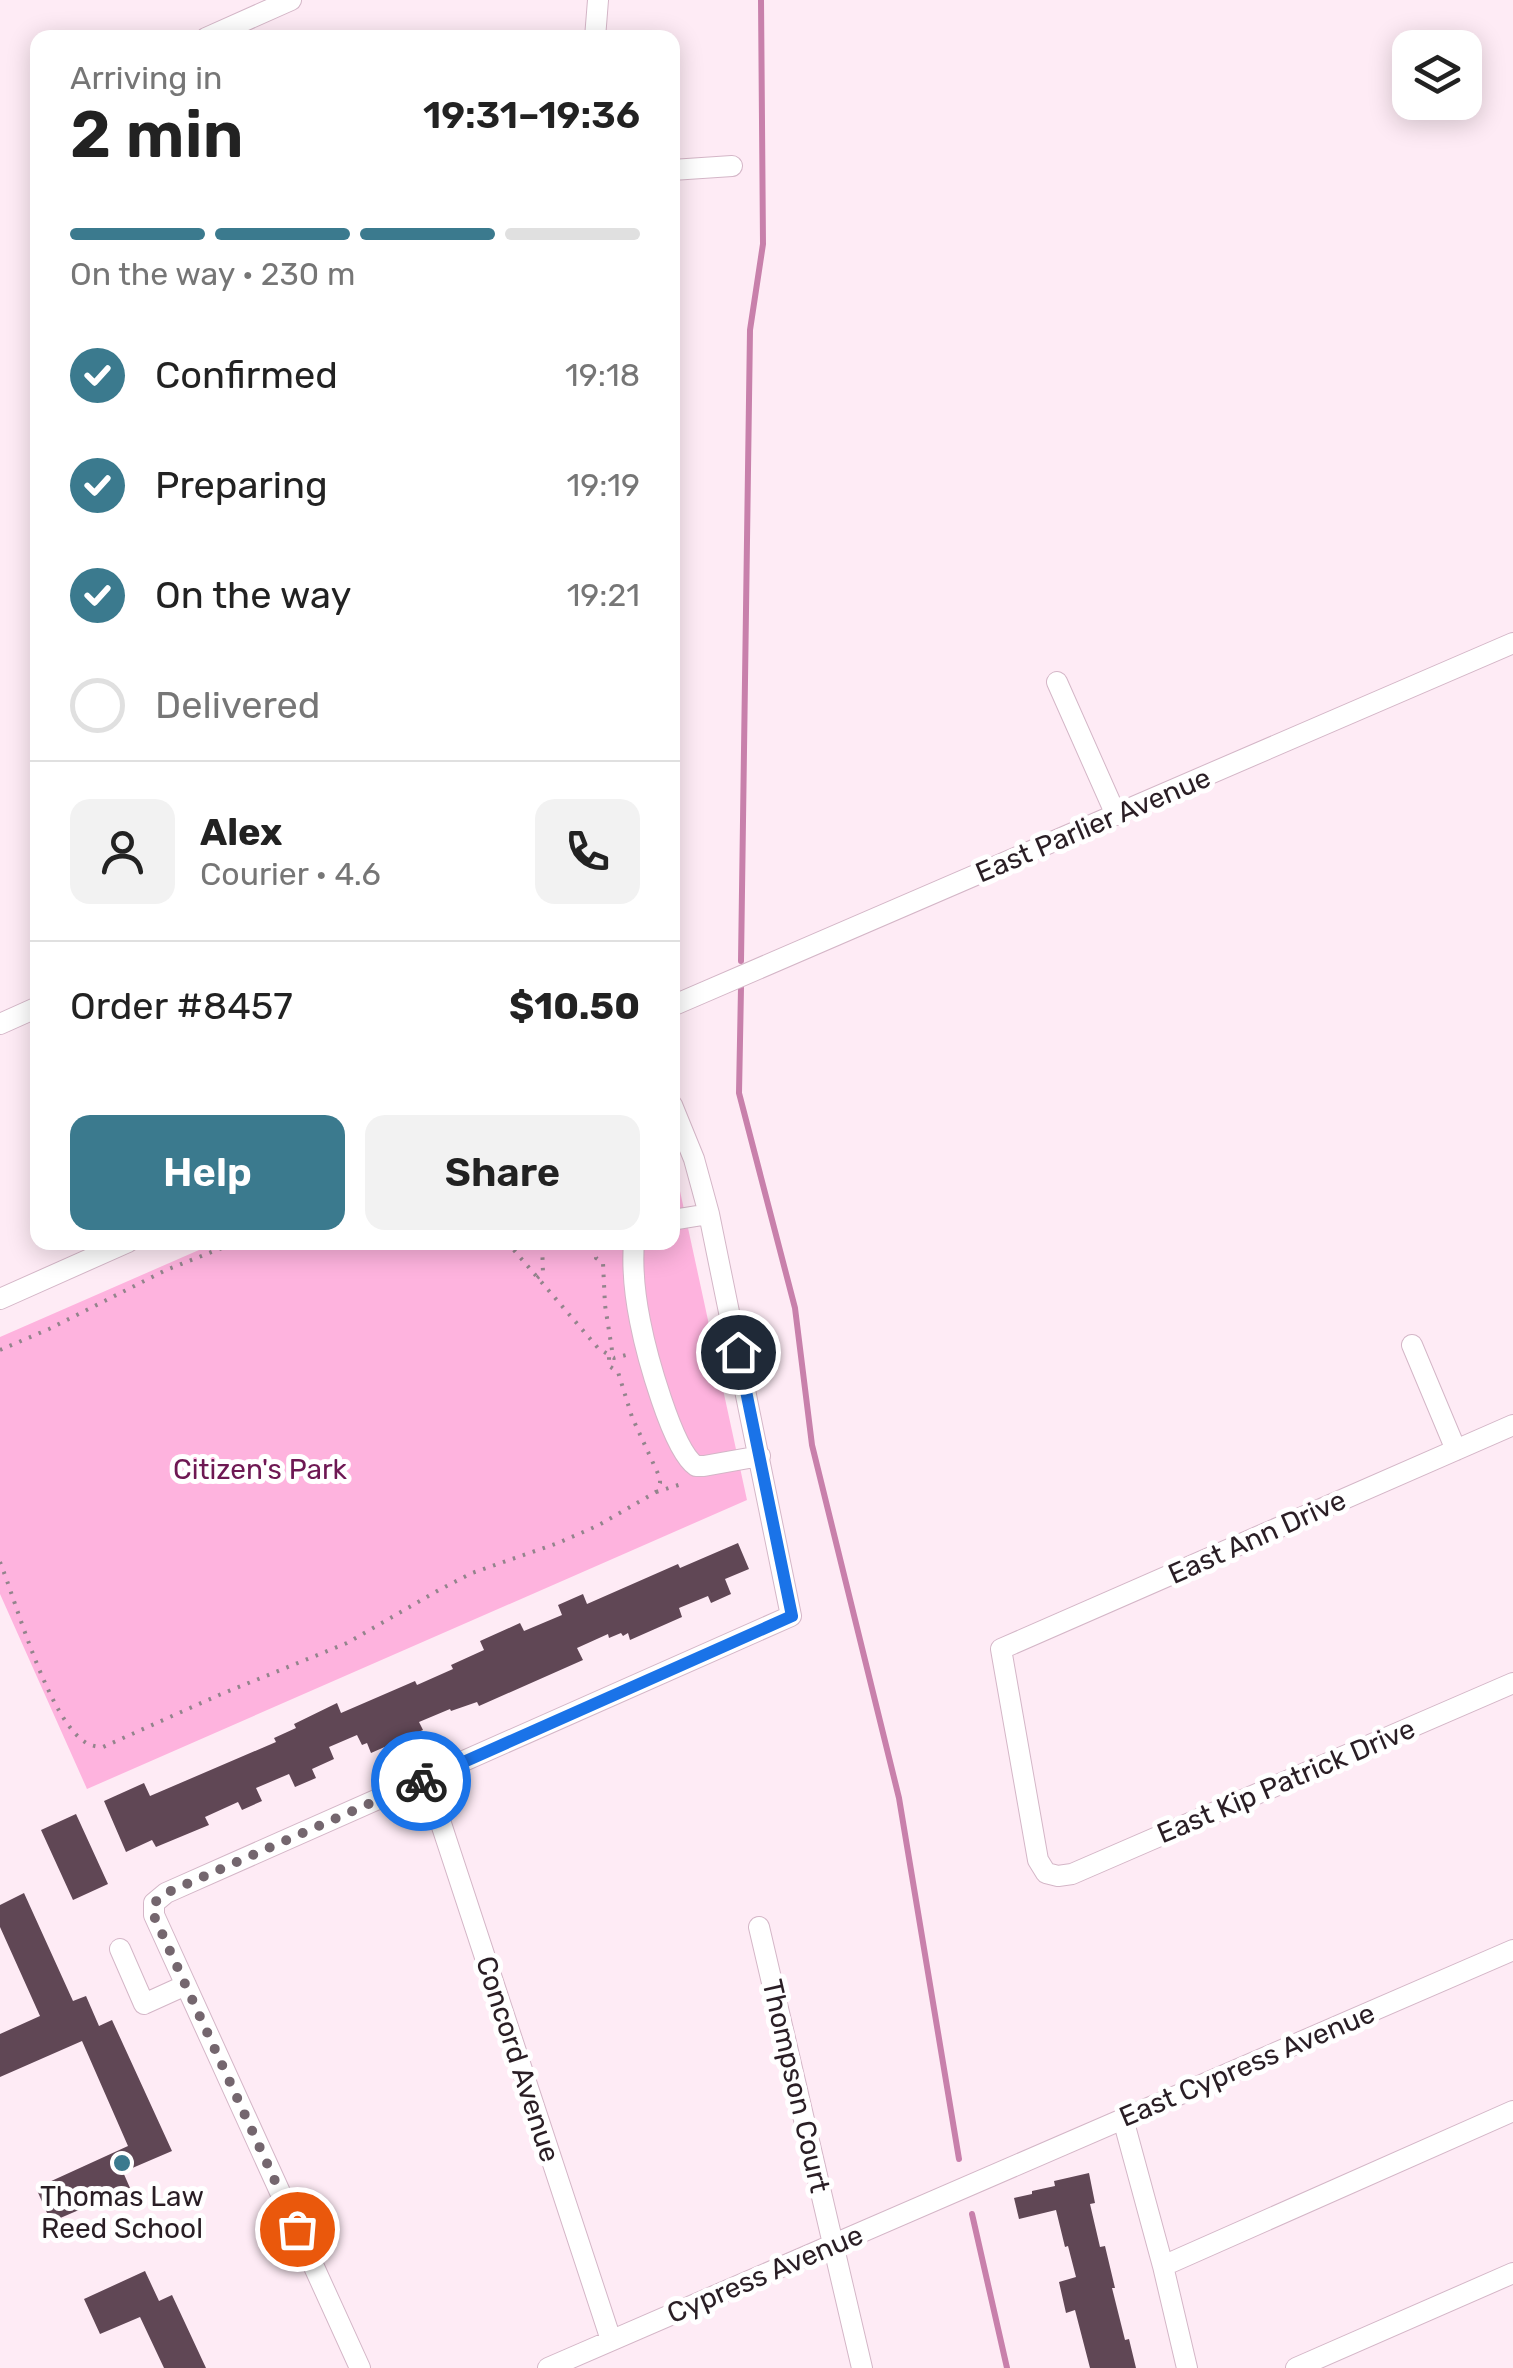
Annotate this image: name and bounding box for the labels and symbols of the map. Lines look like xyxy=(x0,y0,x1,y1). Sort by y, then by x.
street label: East Parlier Avenue xyxy=(971,761,1215,889)
pin xyxy=(696,1310,781,1395)
park label: Citizen's Park xyxy=(173,1453,348,1486)
street label: East Ann Drive xyxy=(1163,1483,1351,1591)
street label: East Kip Patrick Drive xyxy=(1152,1712,1420,1850)
courier xyxy=(371,1731,471,1831)
street label: Concord Avenue xyxy=(469,1952,567,2166)
street label: Thompson Court xyxy=(755,1976,837,2196)
street label: East Cypress Avenue xyxy=(1114,1996,1380,2134)
marker: Thomas Law Reed School xyxy=(111,2152,133,2174)
place label: Thomas Law Reed School xyxy=(40,2180,204,2245)
pin xyxy=(255,2187,340,2272)
street label: Cypress Avenue xyxy=(662,2218,868,2330)

